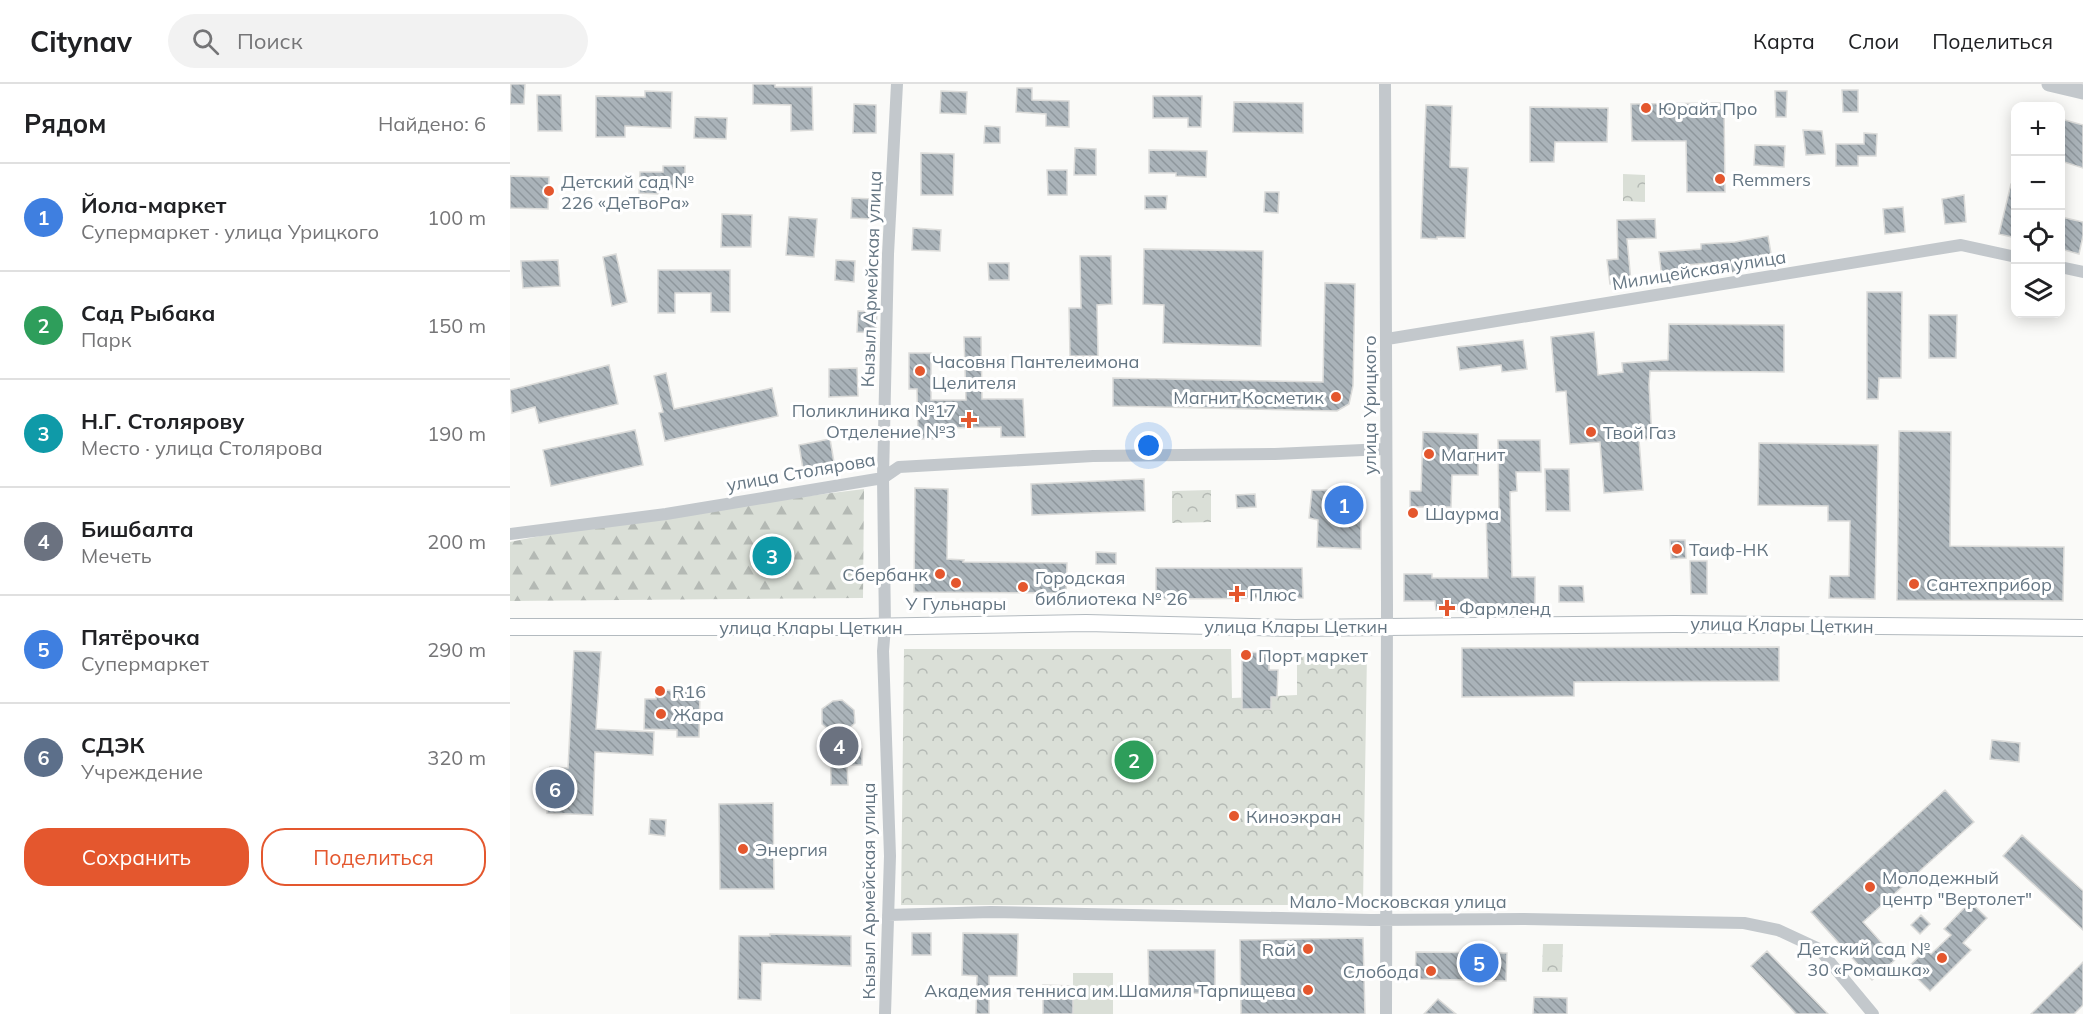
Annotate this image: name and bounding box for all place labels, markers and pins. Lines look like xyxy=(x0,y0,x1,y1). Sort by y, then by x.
place label: Юрайт Про xyxy=(1658,97,1758,120)
marker: Юрайт Про xyxy=(1639,101,1653,115)
place label: Remmers xyxy=(1732,168,1811,191)
place label: Детский сад № 226 «ДеТвоРа» xyxy=(561,170,694,214)
marker: Remmers xyxy=(1713,172,1727,186)
marker: Детский сад № 226 «ДеТвоРа» xyxy=(542,184,556,198)
place label: Часовня Пантелеимона Целителя xyxy=(932,350,1140,394)
marker: Часовня Пантелеимона Целителя xyxy=(913,364,927,378)
place label: Магнит Косметик xyxy=(1173,386,1324,409)
marker: Магнит Косметик xyxy=(1329,390,1343,404)
place label: Поликлиника №17 Отделение №3 xyxy=(792,399,956,443)
marker: Поликлиника №17 Отделение №3 xyxy=(960,411,978,429)
place label: Твой Газ xyxy=(1603,421,1676,444)
marker: Твой Газ xyxy=(1584,425,1598,439)
place label: Магнит xyxy=(1441,443,1506,466)
marker: Магнит xyxy=(1422,447,1436,461)
pin: 1 xyxy=(1324,482,1364,528)
place label: Шаурма xyxy=(1425,502,1499,525)
marker: Шаурма xyxy=(1406,506,1420,520)
pin: 3 xyxy=(752,534,792,578)
place label: Таиф-НК xyxy=(1689,538,1768,561)
marker: Таиф-НК xyxy=(1670,542,1684,556)
place label: Сбербанк xyxy=(842,563,928,586)
place label: Городская библиотека № 26 xyxy=(1035,566,1188,610)
marker: Сбербанк xyxy=(933,567,947,581)
place label: Сантехприбор xyxy=(1926,573,2052,596)
marker: У Гульнары xyxy=(949,576,963,590)
marker: Сантехприбор xyxy=(1907,577,1921,591)
marker: Городская библиотека № 26 xyxy=(1016,580,1030,594)
place label: Плюс xyxy=(1249,583,1297,606)
marker: Плюс xyxy=(1230,587,1244,601)
place label: У Гульнары xyxy=(905,592,1006,615)
place label: Фармленд xyxy=(1459,597,1551,620)
marker: Фармленд xyxy=(1440,601,1454,615)
place label: Порт маркет xyxy=(1258,644,1369,667)
marker: Порт маркет xyxy=(1239,648,1253,662)
place label: R16 xyxy=(672,680,706,703)
marker: R16 xyxy=(653,684,667,698)
place label: Жара xyxy=(673,703,724,726)
marker: Жара xyxy=(654,707,668,721)
pin: 4 xyxy=(820,724,858,768)
pin: 2 xyxy=(1114,738,1154,782)
pin: 6 xyxy=(536,766,574,812)
place label: Киноэкран xyxy=(1246,805,1342,828)
marker: Киноэкран xyxy=(1227,809,1241,823)
place label: Энергия xyxy=(755,838,828,861)
marker: Энергия xyxy=(736,842,750,856)
place label: Молодежный центр "Вертолет" xyxy=(1882,866,2032,910)
marker: Молодежный центр "Вертолет" xyxy=(1863,880,1877,894)
place label: Детский сад № 30 «Ромашка» xyxy=(1797,937,1930,981)
place label: Rай xyxy=(1262,938,1296,961)
pin: 5 xyxy=(1460,940,1498,986)
marker: Rай xyxy=(1301,942,1315,956)
marker: Детский сад № 30 «Ромашка» xyxy=(1935,951,1949,965)
place label: Слобода xyxy=(1343,960,1419,983)
marker: Слобода xyxy=(1424,964,1438,978)
place label: Академия тенниса им.Шамиля Тарпищева xyxy=(924,979,1296,1002)
marker: Академия тенниса им.Шамиля Тарпищева xyxy=(1301,983,1315,997)

